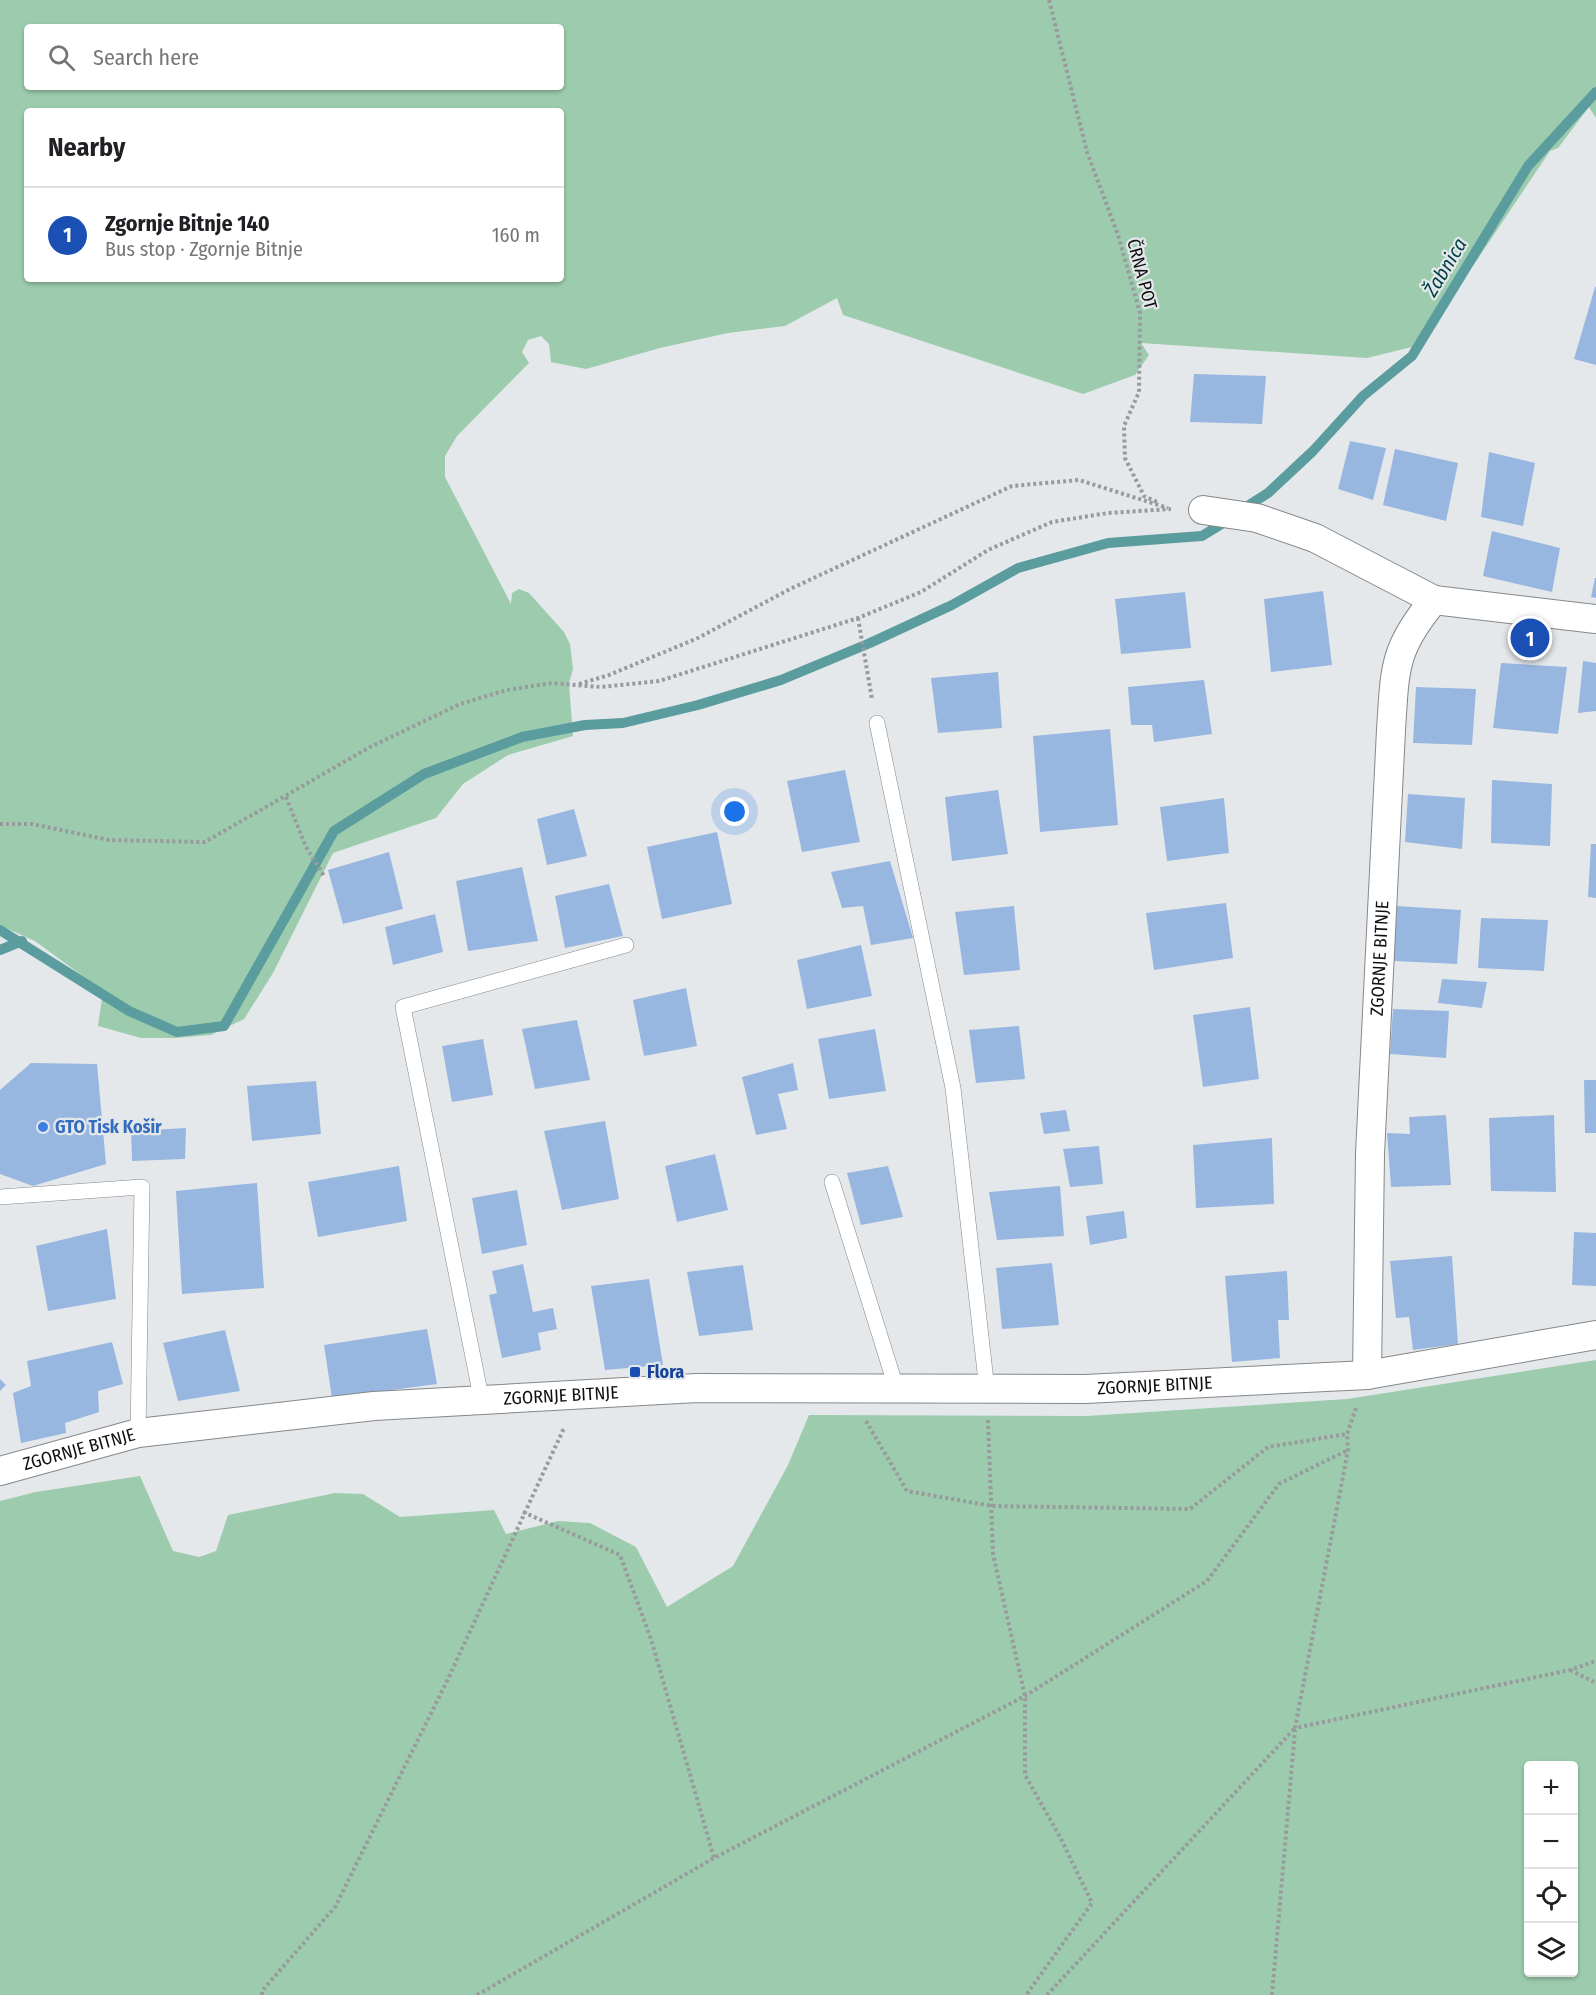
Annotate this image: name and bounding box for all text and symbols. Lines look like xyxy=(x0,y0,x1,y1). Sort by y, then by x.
search box xyxy=(24,24,564,90)
icon: search xyxy=(45,41,78,74)
text: Search here xyxy=(93,44,199,71)
text: Nearby xyxy=(48,132,125,163)
text: Zgornje Bitnje 140 xyxy=(105,210,270,237)
text: 1 xyxy=(63,223,72,247)
text: 160 m xyxy=(492,223,540,247)
water label: Žabnica xyxy=(1418,233,1472,301)
street label: ČRNA POT xyxy=(1122,236,1162,312)
text: Bus stop · Zgornje Bitnje xyxy=(105,237,303,261)
pin: 1 xyxy=(1510,616,1550,660)
your location xyxy=(720,797,749,826)
street label: ZGORNJE BITNJE xyxy=(1366,900,1394,1016)
place label: GTO Tisk Košir xyxy=(55,1116,162,1138)
marker: GTO Tisk Košir xyxy=(36,1120,50,1134)
place label: Flora xyxy=(647,1361,684,1383)
marker: Flora xyxy=(628,1365,642,1379)
street label: ZGORNJE BITNJE xyxy=(1097,1372,1213,1399)
street label: ZGORNJE BITNJE xyxy=(503,1381,619,1410)
street label: ZGORNJE BITNJE xyxy=(21,1423,138,1475)
map controls xyxy=(1524,1761,1578,1977)
button: + xyxy=(1524,1761,1578,1815)
button: − xyxy=(1524,1815,1578,1869)
button: locate xyxy=(1524,1869,1578,1923)
button: layers xyxy=(1524,1923,1578,1977)

